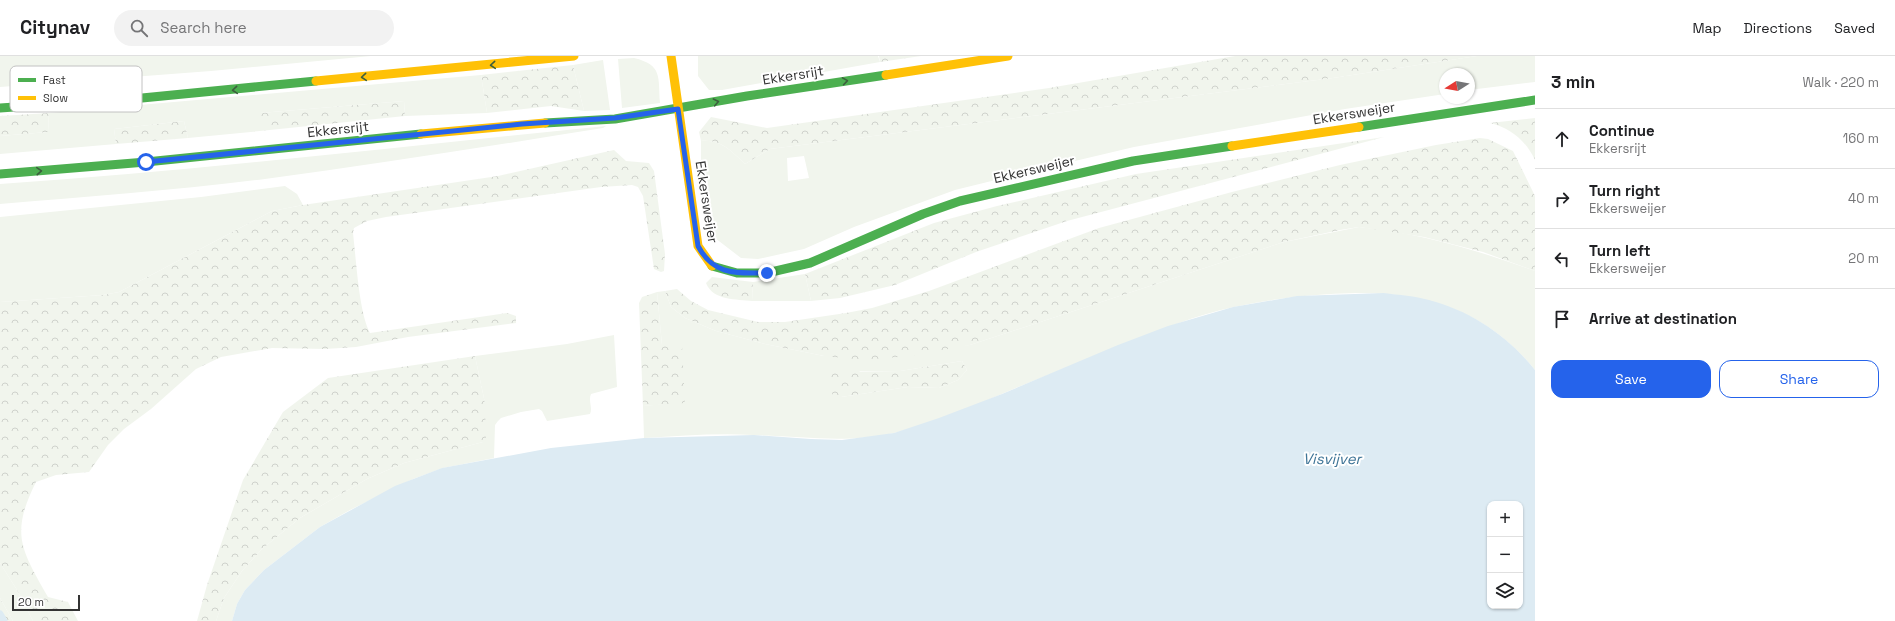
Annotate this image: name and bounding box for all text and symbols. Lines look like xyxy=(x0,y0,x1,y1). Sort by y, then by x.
search box xyxy=(114,10,394,46)
text: Citynav xyxy=(20,15,90,40)
icon: search xyxy=(128,17,150,39)
text: Search here xyxy=(160,18,247,37)
text: Map xyxy=(1692,19,1722,37)
text: Directions xyxy=(1744,19,1812,37)
text: Saved xyxy=(1834,19,1875,37)
one-way arrow xyxy=(490,60,496,69)
street label: Ekkersrijt xyxy=(761,61,825,89)
legend xyxy=(10,66,142,112)
north arrow xyxy=(1439,68,1475,104)
text: 3 min xyxy=(1551,71,1595,93)
text: Fast xyxy=(43,73,66,87)
one-way arrow xyxy=(361,73,367,82)
text: Walk · 220 m xyxy=(1802,74,1879,91)
one-way arrow xyxy=(842,77,848,86)
one-way arrow xyxy=(231,85,238,94)
text: Slow xyxy=(43,91,68,105)
one-way arrow xyxy=(713,98,719,106)
street label: Ekkersweijer xyxy=(1312,98,1396,128)
street label: Ekkersrijt xyxy=(306,117,370,141)
text: Continue xyxy=(1589,121,1655,140)
icon: ahead xyxy=(1551,128,1573,150)
text: 160 m xyxy=(1843,130,1879,147)
text: Ekkersrijt xyxy=(1589,140,1647,157)
street label: Ekkersweijer xyxy=(991,151,1077,187)
route start xyxy=(137,153,155,171)
street label: Ekkersweijer xyxy=(692,160,722,244)
one-way arrow xyxy=(36,166,42,175)
text: Turn right xyxy=(1589,181,1660,200)
icon: right xyxy=(1551,188,1573,210)
text: 40 m xyxy=(1848,190,1879,207)
text: Ekkersweijer xyxy=(1589,200,1666,217)
text: Turn left xyxy=(1589,241,1651,260)
icon: left xyxy=(1551,248,1573,270)
text: 20 m xyxy=(1848,250,1879,267)
text: Ekkersweijer xyxy=(1589,260,1666,277)
route end xyxy=(758,264,776,282)
icon: arrive xyxy=(1551,308,1573,330)
text: Arrive at destination xyxy=(1589,309,1737,328)
button: Save xyxy=(1551,360,1711,398)
button: Share xyxy=(1719,360,1879,398)
water label: Visvijver xyxy=(1303,449,1363,468)
map controls xyxy=(1487,501,1523,609)
button: + xyxy=(1487,501,1523,537)
button: − xyxy=(1487,537,1523,573)
button: layers xyxy=(1487,573,1523,609)
scale bar xyxy=(12,593,80,612)
text: 20 m xyxy=(18,595,44,609)

